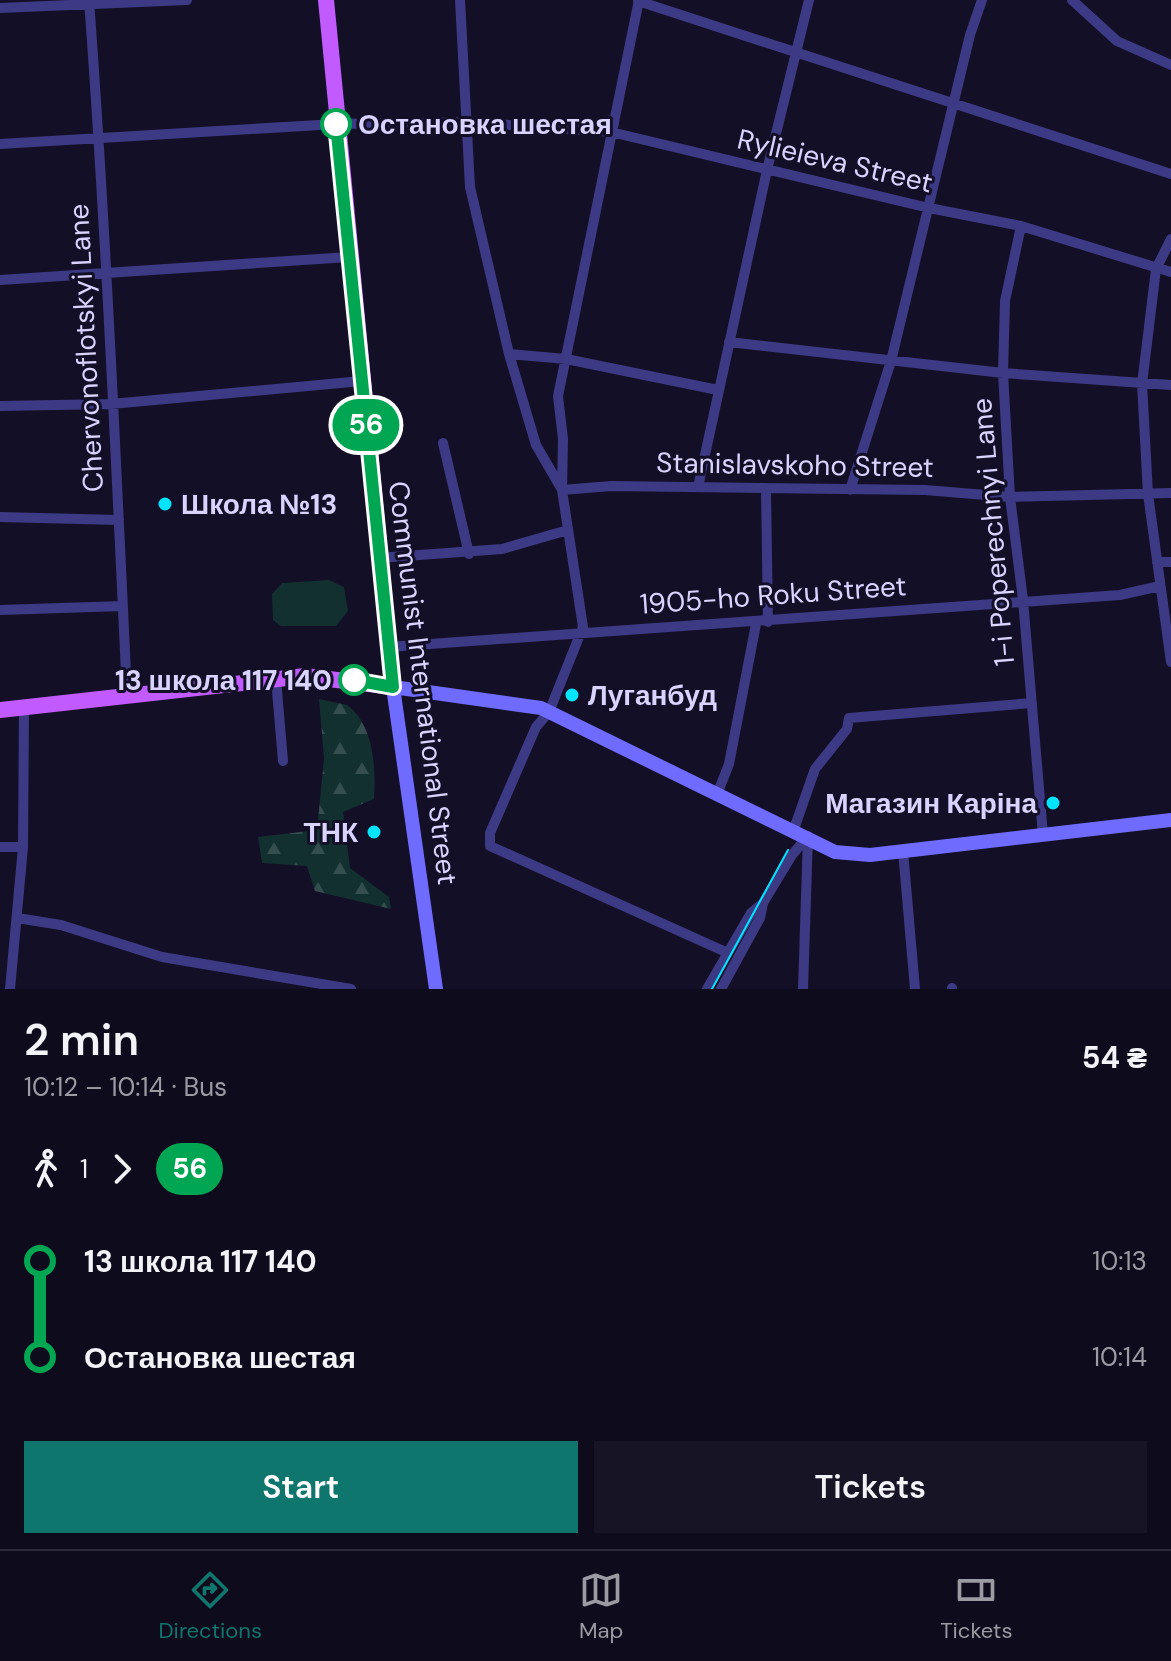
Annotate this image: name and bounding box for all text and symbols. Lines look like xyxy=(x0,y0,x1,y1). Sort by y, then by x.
place label: Остановка шестая xyxy=(358,106,612,143)
marker: Остановка шестая xyxy=(321,109,351,139)
street label: Rylieieva Street xyxy=(734,121,936,201)
street label: Chervonoflotskyi Lane xyxy=(60,203,112,493)
street label: 1-i Poperechnyi Lane xyxy=(963,397,1023,667)
line badge: 56 xyxy=(330,399,402,451)
text: 56 xyxy=(348,406,384,443)
street label: Stanislavskoho Street xyxy=(656,444,934,486)
street label: Communist International Street xyxy=(380,479,466,887)
place label: Школа №13 xyxy=(181,486,337,523)
marker: Школа №13 xyxy=(156,495,174,513)
street label: 1905-ho Roku Street xyxy=(638,567,908,623)
place label: 13 школа 117 140 xyxy=(115,662,332,699)
marker: 13 школа 117 140 xyxy=(339,665,369,695)
place label: Луганбуд xyxy=(588,677,717,714)
marker: Луганбуд xyxy=(563,686,581,704)
place label: Магазин Каріна xyxy=(825,785,1037,822)
marker: Магазин Каріна xyxy=(1044,794,1062,812)
place label: ТНК xyxy=(304,814,359,851)
marker: ТНК xyxy=(365,823,383,841)
text: 2 min xyxy=(24,1011,139,1069)
text: 54 ₴ xyxy=(1082,1038,1147,1077)
text: 10:12 – 10:14 · Bus xyxy=(24,1070,227,1104)
icon: walk xyxy=(24,1147,68,1191)
icon: forward xyxy=(100,1147,144,1191)
text: 56 xyxy=(172,1150,207,1187)
text: 1 xyxy=(80,1152,88,1186)
text: 13 школа 117 140 xyxy=(84,1242,317,1281)
text: 10:13 xyxy=(1092,1244,1147,1278)
text: Остановка шестая xyxy=(84,1338,356,1377)
text: 10:14 xyxy=(1092,1340,1147,1374)
button: Start xyxy=(24,1441,578,1533)
button: Tickets xyxy=(594,1441,1147,1533)
tab: Directions xyxy=(158,1568,262,1645)
tab: Map xyxy=(579,1568,623,1645)
tab: Tickets xyxy=(940,1568,1013,1645)

